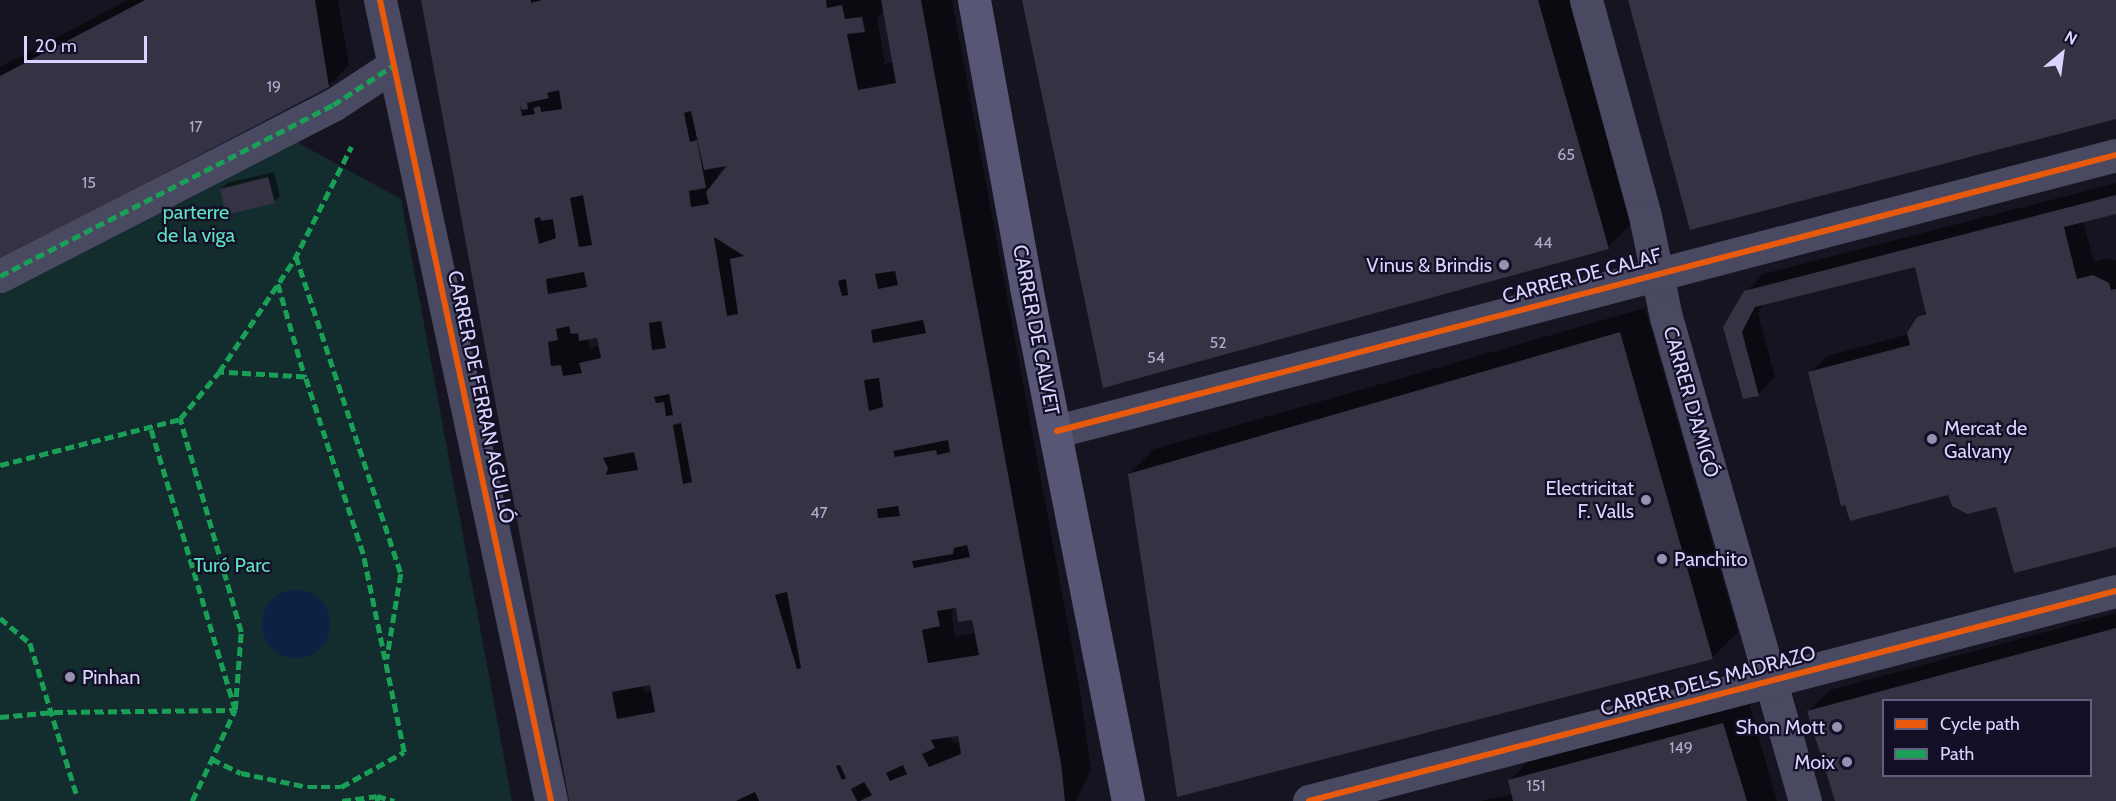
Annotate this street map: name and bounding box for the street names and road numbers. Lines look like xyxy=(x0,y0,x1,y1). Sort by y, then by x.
street label: CARRER DE CALVET xyxy=(1008,243,1064,417)
street label: CARRER DE CALAF xyxy=(1500,243,1664,309)
street label: CARRER DE FERRAN AGULLÓ xyxy=(442,268,520,526)
street label: CARRER D'AMIGÓ xyxy=(1658,324,1724,480)
street label: CARRER DELS MADRAZO xyxy=(1598,641,1818,721)

